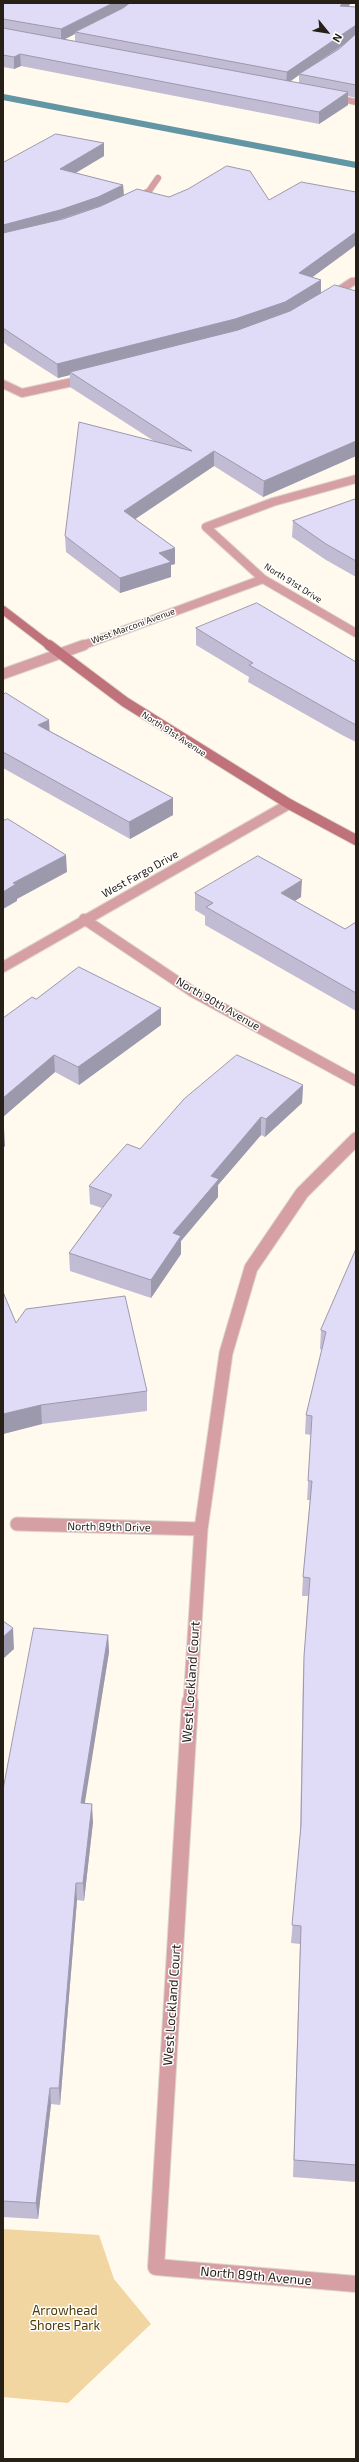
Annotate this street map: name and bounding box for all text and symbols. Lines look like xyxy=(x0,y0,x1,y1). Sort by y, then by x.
north arrow xyxy=(307,12,347,52)
text: N xyxy=(330,32,345,45)
street label: North 91st Drive xyxy=(262,561,324,605)
street label: West Marconi Avenue xyxy=(90,606,176,646)
street label: North 91st Avenue xyxy=(140,709,208,759)
street label: West Fargo Drive xyxy=(99,848,181,900)
street label: North 90th Avenue xyxy=(174,975,262,1033)
street label: North 89th Drive xyxy=(67,1520,151,1534)
street label: West Lockland Court xyxy=(179,1621,203,1743)
street label: West Lockland Court xyxy=(160,1944,184,2066)
street label: North 89th Avenue xyxy=(200,2263,312,2289)
park label: Arrowhead Shores Park xyxy=(30,2303,100,2334)

